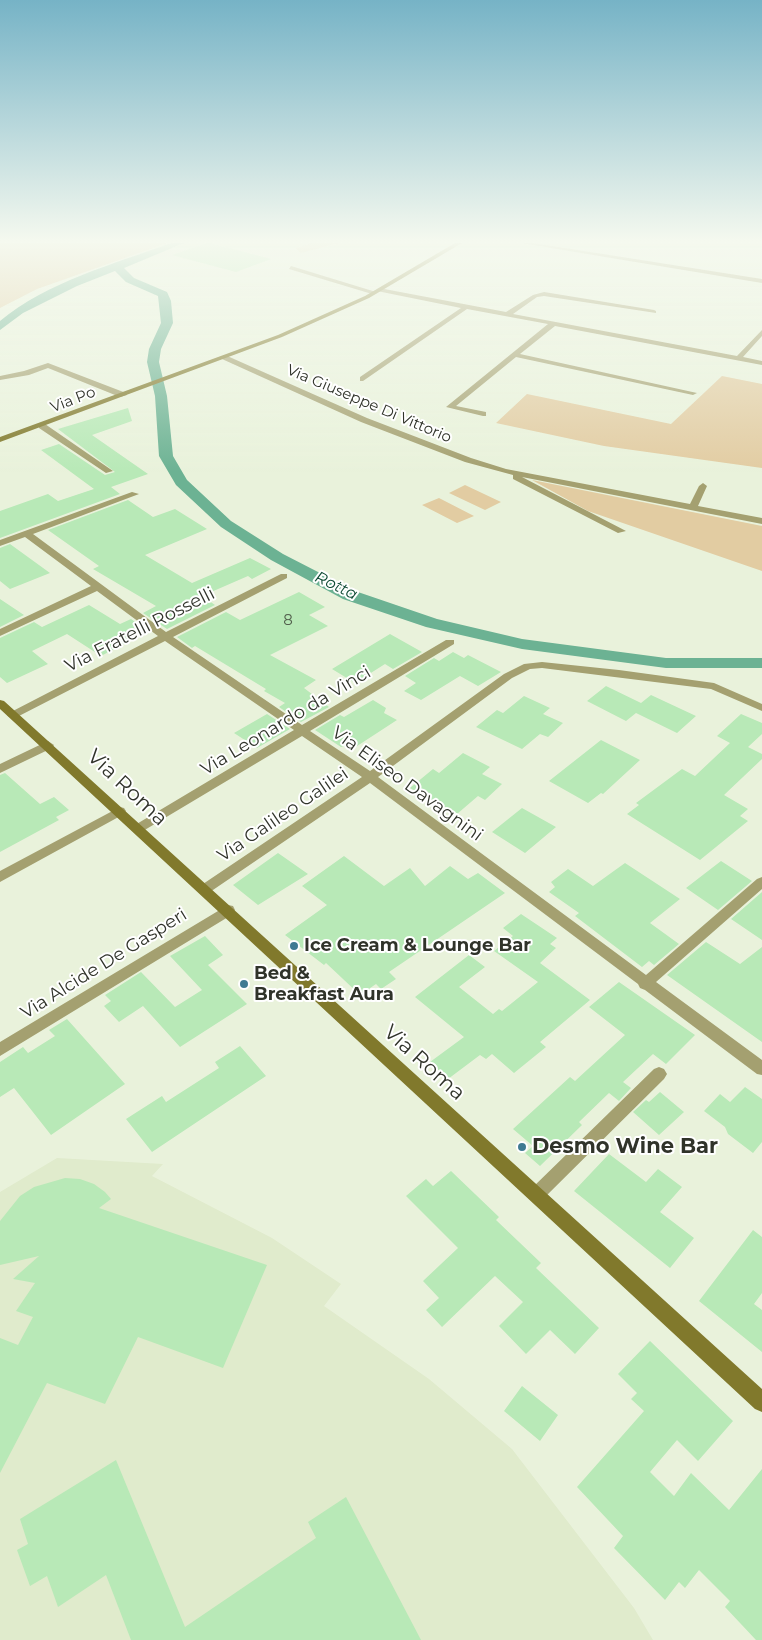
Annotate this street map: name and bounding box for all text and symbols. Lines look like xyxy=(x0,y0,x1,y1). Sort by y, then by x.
street label: Via Giuseppe Di Vittorio xyxy=(284,361,454,447)
street label: Via Po xyxy=(48,383,98,417)
water label: Rotta xyxy=(312,568,360,604)
street label: Via Fratelli Rosselli xyxy=(62,583,218,677)
house number: 8 xyxy=(283,612,293,630)
street label: Via Leonardo da Vinci xyxy=(197,662,375,780)
street label: Via Eliseo Davagnini xyxy=(327,722,487,846)
street label: Via Roma xyxy=(82,744,172,832)
street label: Via Galileo Galilei xyxy=(213,763,353,867)
street label: Via Alcide De Gasperi xyxy=(17,904,191,1024)
place label: Ice Cream & Lounge Bar xyxy=(304,935,531,957)
marker: Ice Cream & Lounge Bar xyxy=(288,940,300,952)
place label: Bed & Breakfast Aura xyxy=(254,963,394,1006)
marker: Bed & Breakfast Aura xyxy=(238,978,250,990)
street label: Via Roma xyxy=(378,1020,470,1106)
place label: Desmo Wine Bar xyxy=(532,1134,718,1160)
marker: Desmo Wine Bar xyxy=(516,1141,528,1153)

